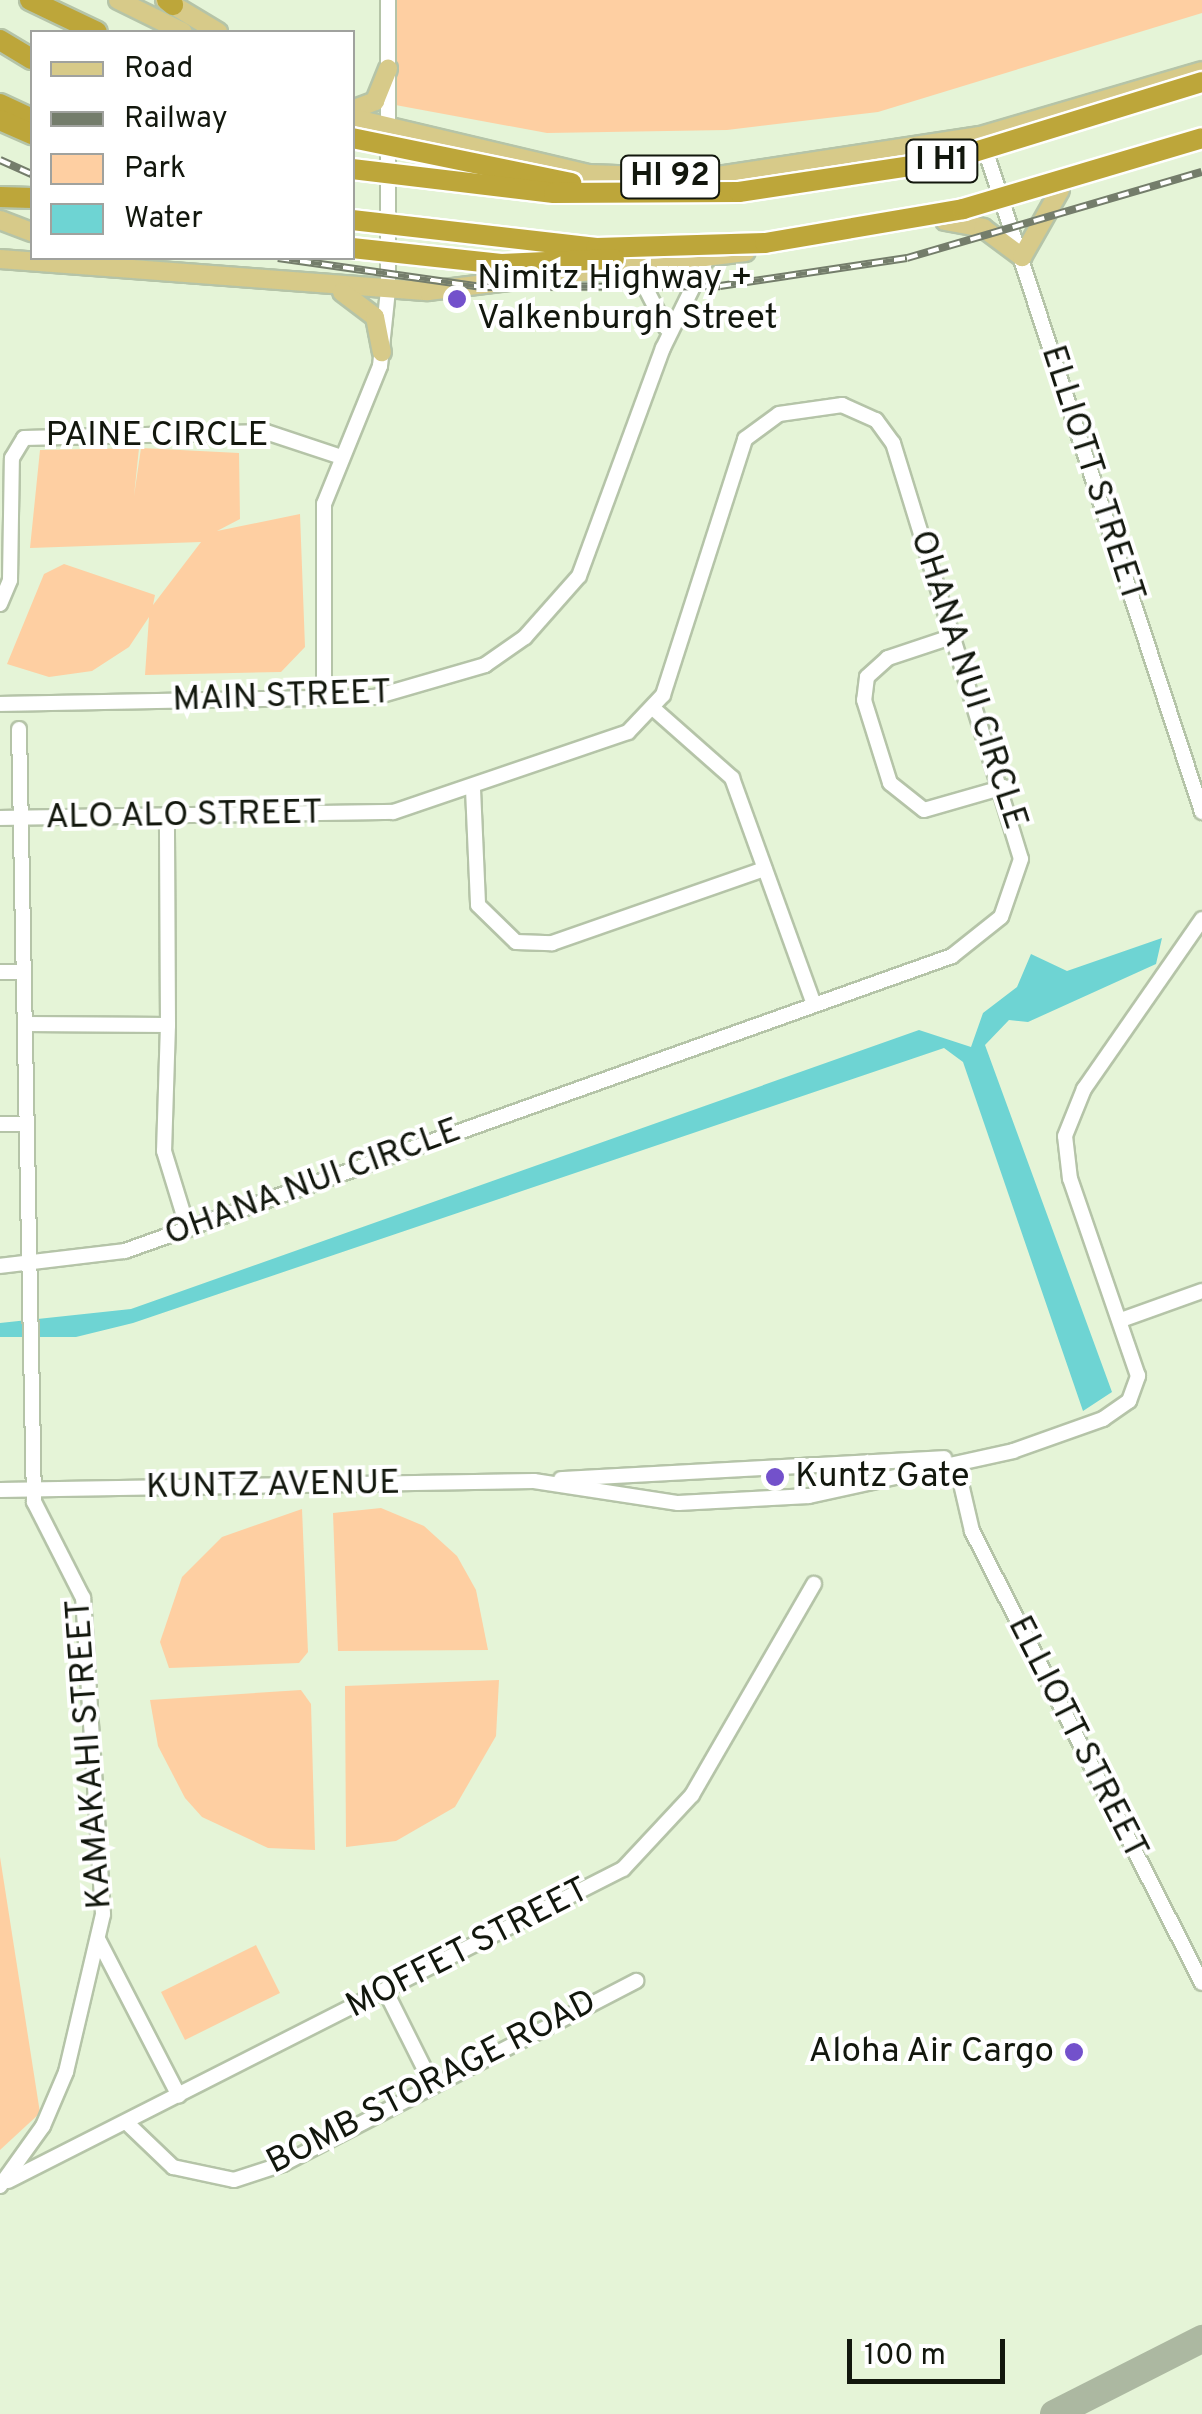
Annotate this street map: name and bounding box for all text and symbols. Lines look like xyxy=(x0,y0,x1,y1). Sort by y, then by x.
legend xyxy=(30,30,355,260)
text: Road xyxy=(124,51,193,88)
text: Railway xyxy=(124,101,228,138)
road number: I H1 xyxy=(904,134,980,188)
road number: HI 92 xyxy=(620,150,720,204)
text: Park xyxy=(124,151,186,188)
text: Water xyxy=(124,201,203,238)
place label: Nimitz Highway + Valkenburgh Street xyxy=(477,258,778,340)
marker: Nimitz Highway + Valkenburgh Street xyxy=(446,288,468,310)
street label: ELLIOTT STREET xyxy=(1030,340,1154,608)
street label: PAINE CIRCLE xyxy=(46,415,268,457)
street label: OHANA NUI CIRCLE xyxy=(900,525,1036,835)
street label: MAIN STREET xyxy=(172,672,392,722)
street label: ALO ALO STREET xyxy=(44,793,324,839)
street label: OHANA NUI CIRCLE xyxy=(159,1110,467,1256)
place label: Kuntz Gate xyxy=(795,1456,970,1498)
street label: KUNTZ AVENUE xyxy=(145,1463,401,1509)
marker: Kuntz Gate xyxy=(764,1466,786,1488)
street label: KAMAKAHI STREET xyxy=(58,1597,122,1911)
street label: ELLIOTT STREET xyxy=(997,1609,1157,1867)
street label: MOFFET STREET xyxy=(339,1869,597,2029)
street label: BOMB STORAGE ROAD xyxy=(260,1982,604,2184)
place label: Aloha Air Cargo xyxy=(807,2031,1054,2073)
marker: Aloha Air Cargo xyxy=(1063,2041,1085,2063)
scale bar xyxy=(852,2319,1010,2381)
text: 100 m xyxy=(864,2338,946,2375)

